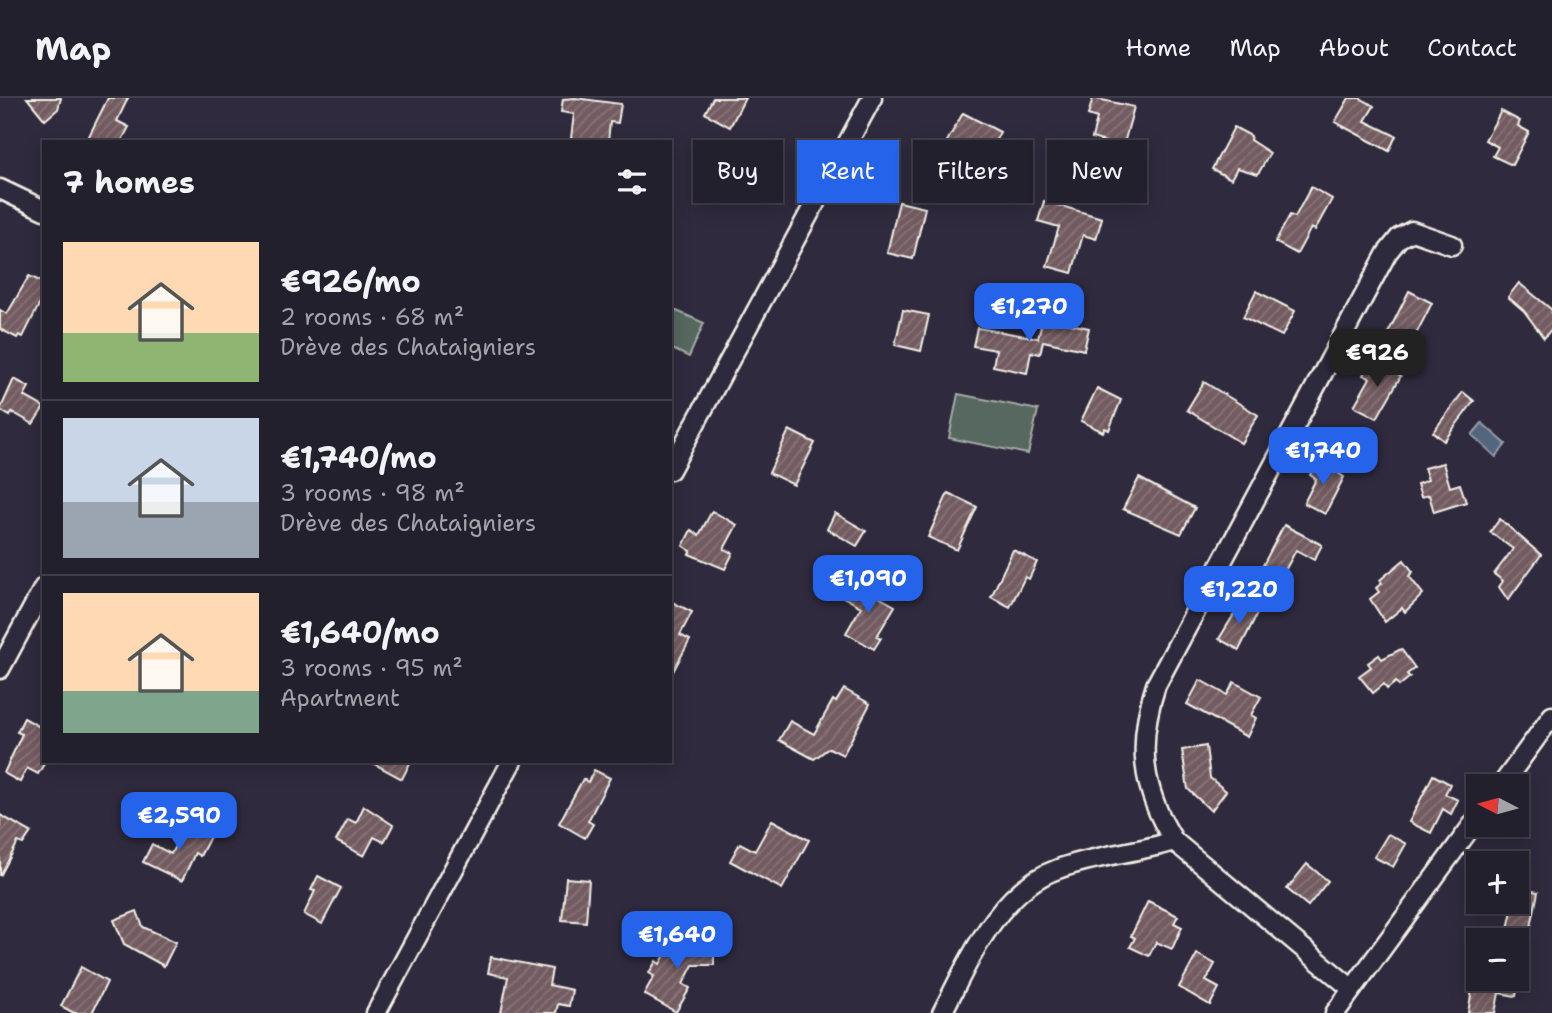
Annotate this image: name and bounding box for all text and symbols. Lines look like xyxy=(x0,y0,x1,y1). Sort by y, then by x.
text: Map xyxy=(35,26,111,71)
text: Home xyxy=(1125,32,1191,64)
text: Map xyxy=(1229,32,1281,64)
text: About xyxy=(1319,32,1389,64)
text: Contact xyxy=(1427,32,1517,64)
chip: Buy xyxy=(693,140,783,203)
chip: Rent xyxy=(797,140,899,203)
chip: Filters xyxy=(913,140,1033,203)
chip: New xyxy=(1047,140,1147,203)
text: 7 homes xyxy=(63,162,195,203)
icon: filters xyxy=(613,163,651,201)
text: €926/mo xyxy=(280,261,421,302)
icon: home xyxy=(119,270,203,354)
pin: €1,270 xyxy=(972,284,1086,343)
text: €1,270 xyxy=(990,291,1068,321)
text: 2 rooms · 68 m² xyxy=(280,302,464,332)
pin: €926 xyxy=(1336,330,1418,389)
text: Drève des Chataigniers xyxy=(280,332,536,362)
text: €926 xyxy=(1345,337,1409,367)
pin: €1,740 xyxy=(1266,428,1380,487)
text: €1,740 xyxy=(1285,435,1361,465)
text: €1,740/mo xyxy=(280,437,437,478)
icon: home xyxy=(119,446,203,530)
text: 3 rooms · 98 m² xyxy=(280,478,465,508)
text: Drève des Chataigniers xyxy=(280,508,536,538)
pin: €1,090 xyxy=(811,556,925,615)
text: €1,090 xyxy=(829,563,907,593)
pin: €1,220 xyxy=(1182,566,1296,626)
text: €1,220 xyxy=(1200,574,1278,604)
text: €1,640/mo xyxy=(280,612,440,653)
icon: home xyxy=(119,621,203,705)
text: 3 rooms · 95 m² xyxy=(280,653,463,683)
text: Apartment xyxy=(280,683,400,713)
north arrow xyxy=(1466,774,1530,836)
map controls xyxy=(1466,774,1529,991)
pin: €2,590 xyxy=(122,792,236,852)
text: €2,590 xyxy=(137,800,221,830)
button: + xyxy=(1466,851,1529,914)
pin: €1,640 xyxy=(620,912,734,971)
text: €1,640 xyxy=(638,919,716,949)
button: − xyxy=(1466,928,1529,991)

